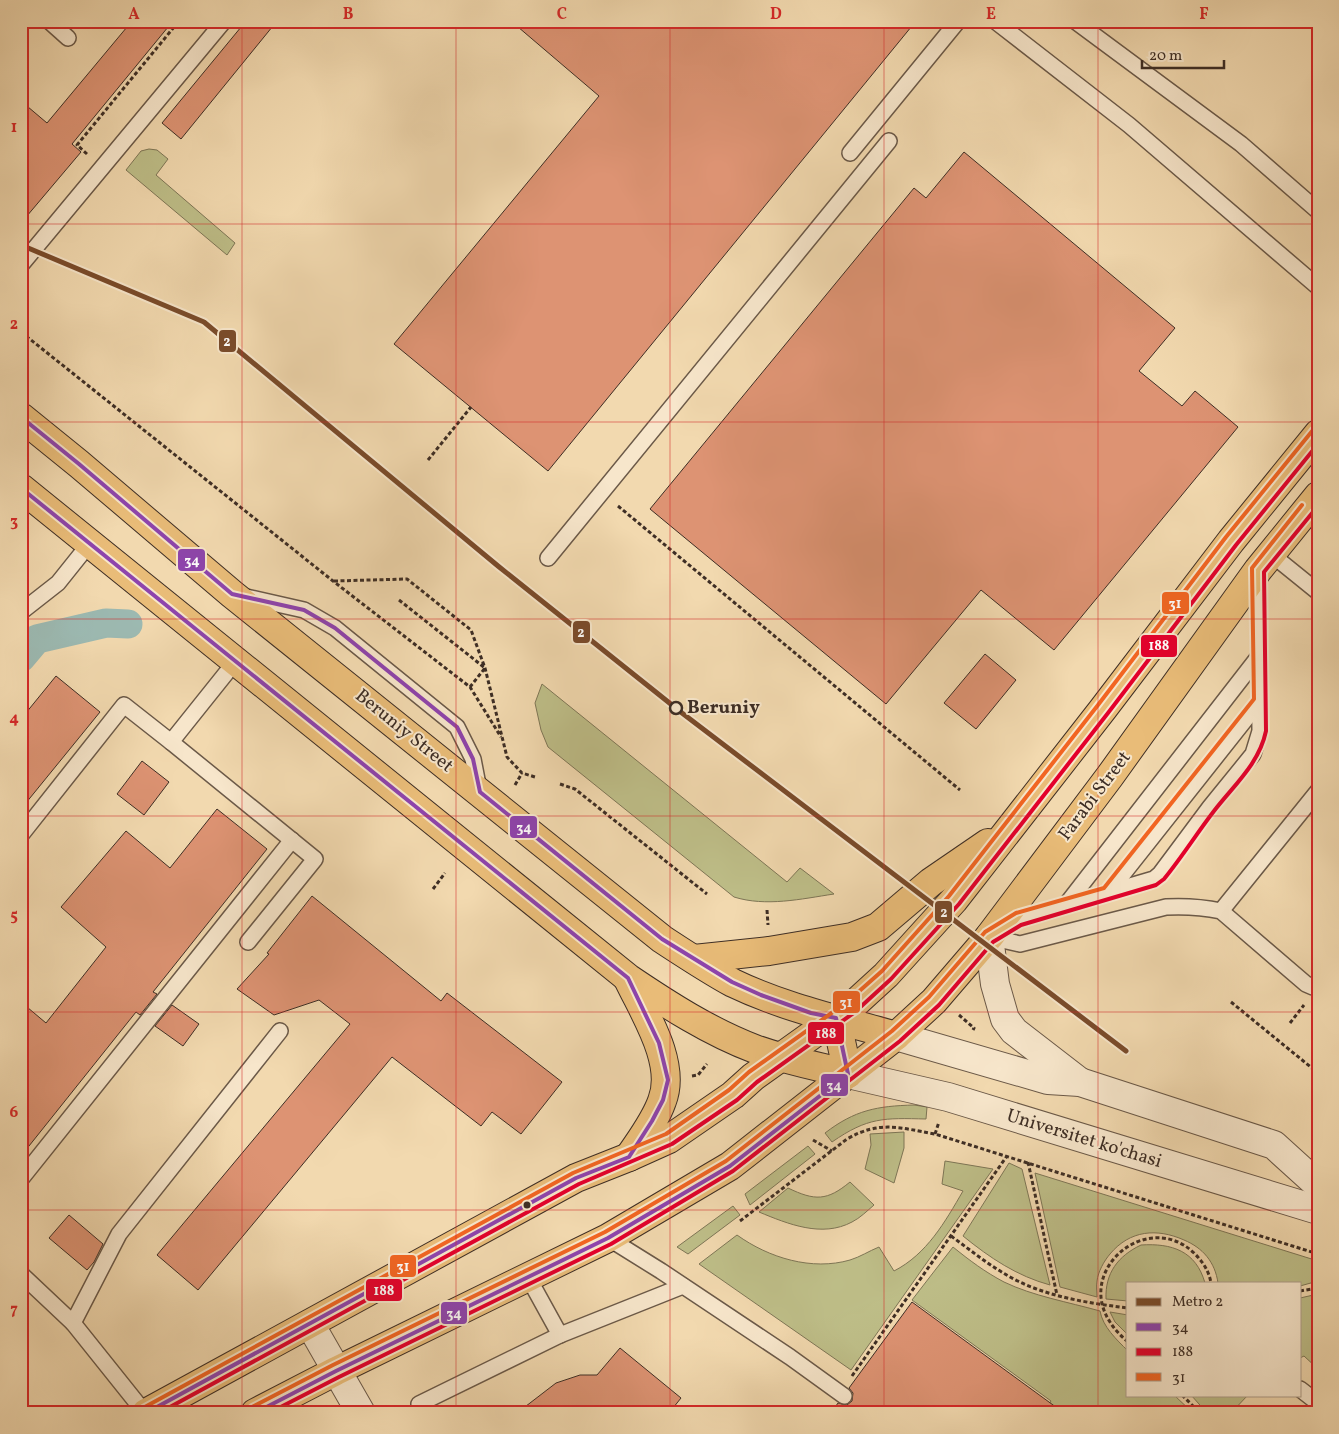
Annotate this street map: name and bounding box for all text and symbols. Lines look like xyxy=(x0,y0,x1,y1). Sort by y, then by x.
text: A xyxy=(128,4,140,26)
text: B xyxy=(343,4,354,26)
text: C xyxy=(557,4,567,26)
text: D xyxy=(770,4,782,26)
text: E xyxy=(986,4,996,26)
text: F xyxy=(1199,4,1209,26)
scale bar xyxy=(1142,38,1224,70)
text: 20 m xyxy=(1149,46,1182,67)
text: 1 xyxy=(11,117,17,139)
text: 2 xyxy=(10,314,18,336)
line badge: 2 xyxy=(218,329,237,353)
text: 2 xyxy=(223,333,231,352)
text: 3 xyxy=(10,511,18,533)
line badge: 34 xyxy=(177,548,206,572)
text: 34 xyxy=(184,552,200,571)
line badge: 31 xyxy=(1161,591,1190,615)
text: 31 xyxy=(1169,595,1181,614)
line badge: 2 xyxy=(572,620,591,644)
text: 2 xyxy=(577,624,585,643)
line badge: 188 xyxy=(1140,634,1178,658)
text: 188 xyxy=(1149,637,1169,656)
street label: Beruniy Street xyxy=(349,683,459,779)
place label: Beruniy xyxy=(687,695,760,721)
marker: Beruniy xyxy=(669,701,683,715)
text: 4 xyxy=(9,708,19,730)
street label: Farabi Street xyxy=(1053,745,1138,846)
line badge: 34 xyxy=(509,815,538,839)
text: 34 xyxy=(516,819,532,838)
line badge: 2 xyxy=(934,900,953,924)
text: 2 xyxy=(940,904,948,923)
text: 5 xyxy=(10,905,18,927)
line badge: 31 xyxy=(832,990,861,1014)
text: 31 xyxy=(840,994,852,1013)
line badge: 188 xyxy=(807,1021,845,1045)
text: 188 xyxy=(816,1025,836,1044)
line badge: 34 xyxy=(820,1073,849,1097)
text: 34 xyxy=(826,1077,842,1096)
text: 6 xyxy=(10,1102,19,1124)
street label: Universitet ko'chasi xyxy=(1003,1103,1165,1175)
unlabelled marker xyxy=(522,1200,532,1210)
line badge: 31 xyxy=(389,1254,417,1278)
text: 31 xyxy=(397,1258,409,1277)
line badge: 188 xyxy=(365,1278,403,1302)
text: 188 xyxy=(374,1282,394,1301)
legend xyxy=(1126,1282,1302,1396)
text: Metro 2 xyxy=(1172,1292,1223,1313)
text: 7 xyxy=(10,1299,18,1321)
line badge: 34 xyxy=(440,1301,468,1325)
text: 34 xyxy=(446,1305,462,1324)
text: 34 xyxy=(1172,1318,1189,1339)
text: 188 xyxy=(1172,1342,1193,1363)
text: 31 xyxy=(1172,1368,1186,1389)

